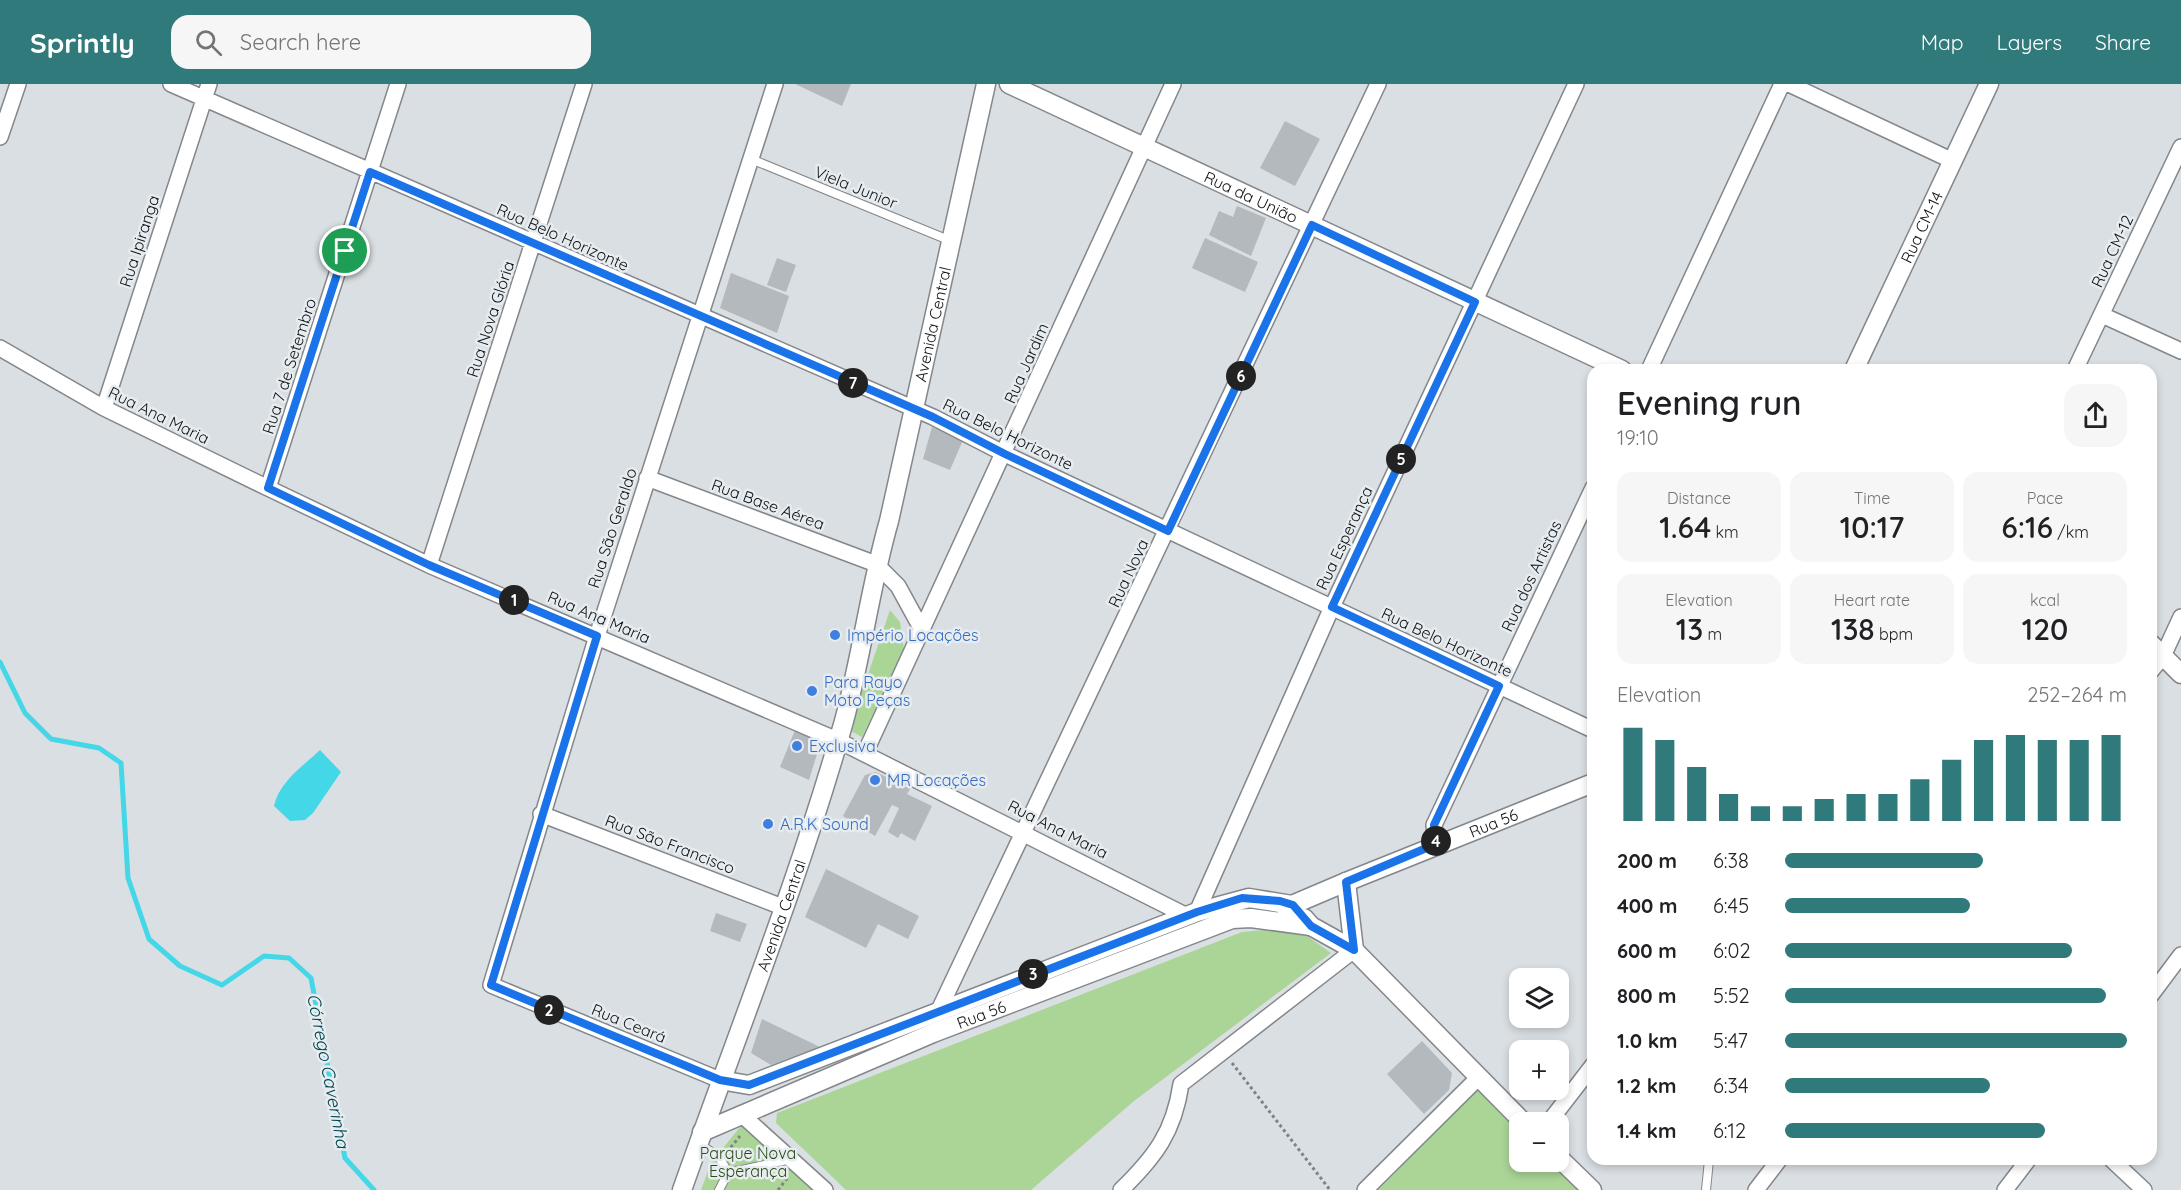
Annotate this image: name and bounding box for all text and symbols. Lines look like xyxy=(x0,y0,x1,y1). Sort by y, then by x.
search box xyxy=(171,15,591,69)
text: Sprintly xyxy=(30,25,135,60)
icon: search xyxy=(192,26,225,59)
text: Search here xyxy=(240,28,361,56)
text: Map xyxy=(1921,29,1964,55)
text: Layers xyxy=(1997,29,2062,55)
text: Share xyxy=(2095,29,2151,55)
street label: Viela Junior xyxy=(812,161,900,213)
street label: Rua da União xyxy=(1201,166,1301,227)
street label: Rua CM-14 xyxy=(1896,188,1947,266)
street label: Rua Ipiranga xyxy=(115,193,163,289)
street label: Rua Belo Horizonte xyxy=(494,199,632,275)
street label: Rua CM-12 xyxy=(2087,211,2138,290)
pin xyxy=(319,225,370,276)
icon: arrive xyxy=(328,234,361,267)
street label: Rua Nova Glória xyxy=(462,258,518,380)
street label: Avenida Central xyxy=(910,265,955,384)
street label: Rua 7 de Setembro xyxy=(258,296,320,436)
street label: Rua Jardim xyxy=(999,320,1053,406)
pin: 6 xyxy=(1226,361,1256,391)
text: 6 xyxy=(1237,366,1245,386)
pin: 7 xyxy=(838,368,868,398)
text: 7 xyxy=(849,373,857,393)
street label: Rua Ana Maria xyxy=(105,382,213,448)
text: Evening run xyxy=(1617,382,1802,423)
button: share xyxy=(2064,384,2127,447)
street label: Rua Belo Horizonte xyxy=(940,394,1076,474)
text: 19:10 xyxy=(1617,425,1659,450)
pin: 5 xyxy=(1386,444,1416,474)
text: 5 xyxy=(1396,449,1406,469)
street label: Rua São Geraldo xyxy=(583,465,641,591)
street label: Rua Base Aérea xyxy=(709,474,827,534)
street label: Rua Esperança xyxy=(1311,483,1377,593)
text: Distance xyxy=(1667,488,1731,508)
text: Time xyxy=(1854,488,1890,508)
text: Pace xyxy=(2027,488,2063,508)
text: 1.64 xyxy=(1659,508,1711,546)
text: 10:17 xyxy=(1840,508,1904,546)
text: 6:16 xyxy=(2001,508,2053,546)
street label: Rua dos Artistas xyxy=(1496,517,1566,635)
text: km xyxy=(1711,522,1739,542)
text: /km xyxy=(2053,522,2089,542)
street label: Rua Nova xyxy=(1103,536,1153,610)
pin: 1 xyxy=(499,585,529,615)
street label: Rua Ana Maria xyxy=(545,586,653,648)
text: 1 xyxy=(511,590,517,610)
text: Elevation xyxy=(1665,590,1733,610)
text: Heart rate xyxy=(1834,590,1910,610)
text: kcal xyxy=(2030,590,2060,610)
street label: Rua Belo Horizonte xyxy=(1378,603,1516,681)
text: 13 xyxy=(1676,610,1703,648)
text: 138 xyxy=(1831,610,1875,648)
text: 120 xyxy=(2022,610,2068,648)
text: m xyxy=(1703,624,1722,644)
text: bpm xyxy=(1875,624,1913,644)
place label: Império Locações xyxy=(847,625,979,645)
marker: Império Locações xyxy=(828,628,842,642)
place label: Para Rayo Moto Peças xyxy=(824,672,910,710)
text: Elevation xyxy=(1617,682,1701,707)
text: 252–264 m xyxy=(2027,682,2127,707)
marker: Para Rayo Moto Peças xyxy=(805,684,819,698)
place label: Exclusiva xyxy=(809,736,876,756)
marker: Exclusiva xyxy=(790,739,804,753)
place label: MR Locações xyxy=(887,770,986,790)
marker: MR Locações xyxy=(868,773,882,787)
street label: Rua Ana Maria xyxy=(1005,795,1111,863)
street label: Rua 56 xyxy=(1466,804,1521,842)
street label: Rua São Francisco xyxy=(602,810,738,878)
place label: A.R.K Sound xyxy=(780,814,869,834)
marker: A.R.K Sound xyxy=(761,817,775,831)
pin: 4 xyxy=(1421,826,1451,856)
text: 4 xyxy=(1431,831,1441,851)
text: 200 m xyxy=(1617,848,1677,873)
text: 6:38 xyxy=(1713,848,1749,873)
street label: Avenida Central xyxy=(752,857,810,974)
text: 400 m xyxy=(1617,893,1677,918)
text: 6:45 xyxy=(1713,893,1749,918)
text: 600 m xyxy=(1617,938,1677,963)
text: 6:02 xyxy=(1713,938,1750,963)
pin: 3 xyxy=(1018,959,1048,989)
text: 3 xyxy=(1029,964,1037,984)
map controls xyxy=(1509,968,1569,1172)
button: layers xyxy=(1509,968,1569,1028)
text: 800 m xyxy=(1617,983,1677,1008)
text: 5:52 xyxy=(1713,983,1750,1008)
water label: Córrego Caverinha xyxy=(302,992,355,1151)
pin: 2 xyxy=(534,995,564,1025)
street label: Rua 56 xyxy=(954,996,1009,1033)
street label: Rua Ceará xyxy=(589,999,669,1047)
text: 2 xyxy=(544,1000,554,1020)
text: 1.0 km xyxy=(1617,1028,1677,1053)
text: 5:47 xyxy=(1713,1028,1748,1053)
button: + xyxy=(1509,1040,1569,1100)
text: 1.2 km xyxy=(1617,1073,1677,1098)
text: 6:34 xyxy=(1713,1073,1749,1098)
button: − xyxy=(1509,1112,1569,1172)
text: 1.4 km xyxy=(1617,1118,1676,1143)
text: 6:12 xyxy=(1713,1118,1746,1143)
park label: Parque Nova Esperança xyxy=(700,1143,796,1181)

